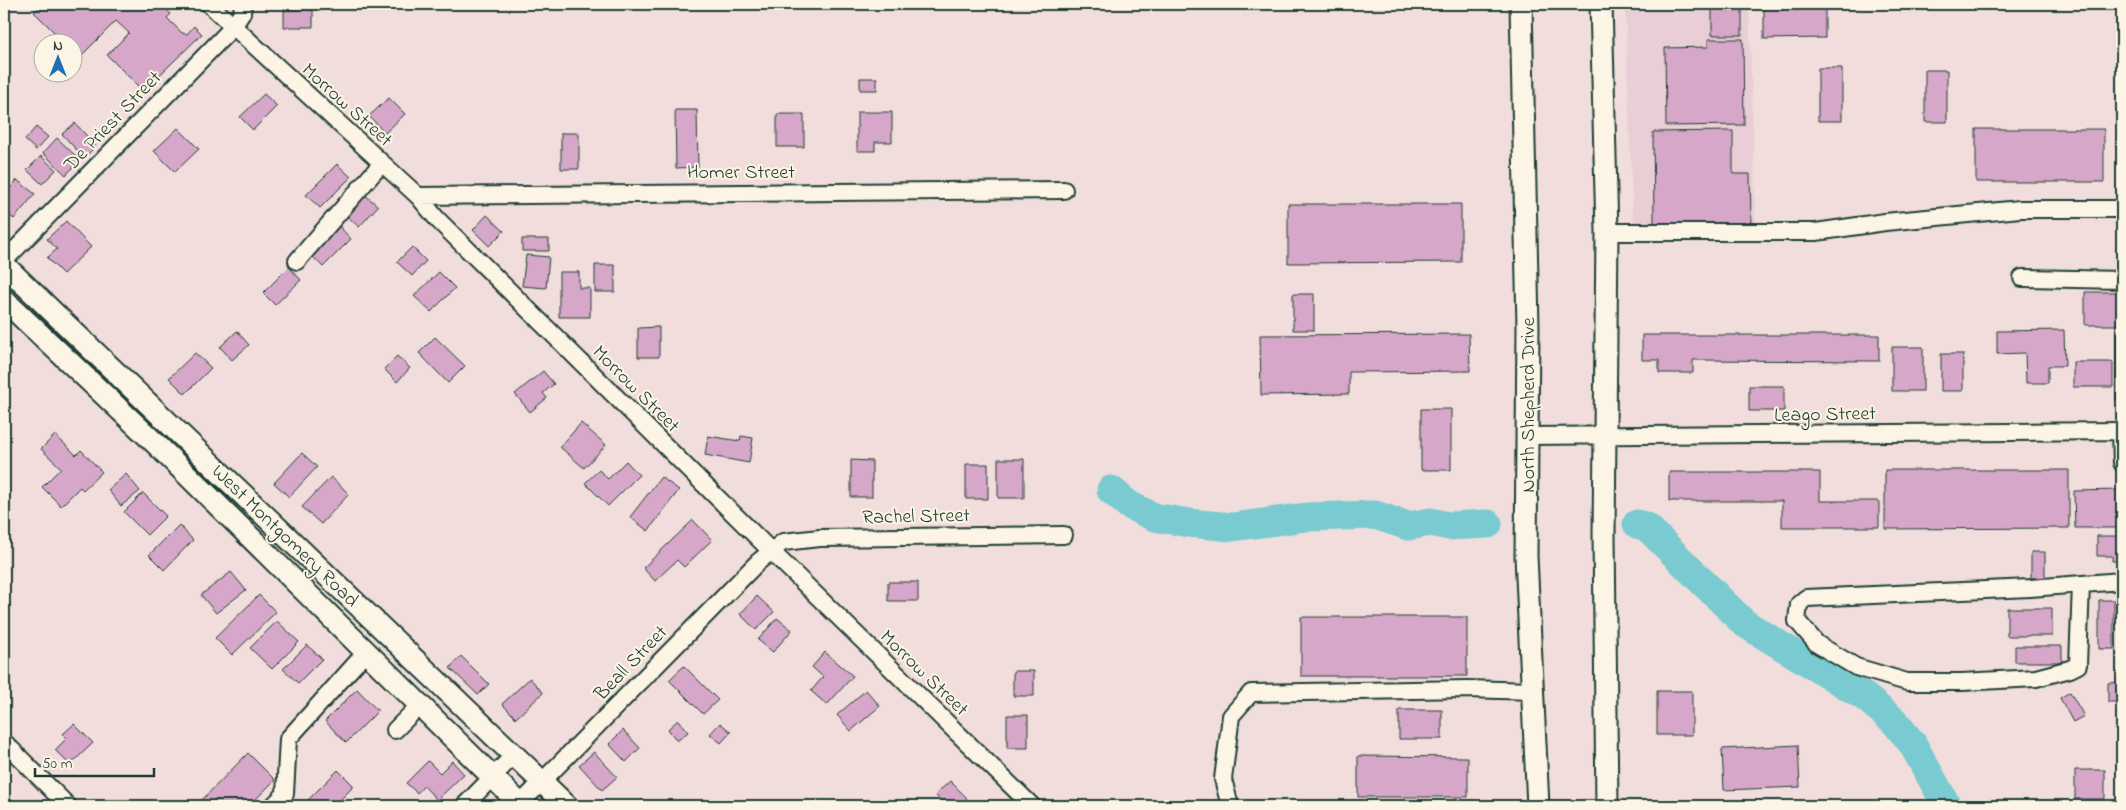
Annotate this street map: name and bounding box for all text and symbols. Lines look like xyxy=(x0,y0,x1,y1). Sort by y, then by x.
north arrow xyxy=(32,32,82,82)
text: N xyxy=(53,36,63,57)
street label: Morrow Street xyxy=(294,57,399,155)
street label: De Priest Street xyxy=(57,65,170,179)
street label: Homer Street xyxy=(687,159,795,188)
street label: North Shepherd Drive xyxy=(1515,317,1544,493)
street label: Morrow Street xyxy=(585,339,686,440)
street label: Leago Street xyxy=(1774,400,1877,432)
street label: West Montgomery Road xyxy=(203,459,365,616)
street label: Rachel Street xyxy=(862,502,971,533)
street label: Beall Street xyxy=(588,619,676,709)
street label: Morrow Street xyxy=(872,624,974,724)
scale bar xyxy=(35,745,154,777)
text: 50 m xyxy=(42,753,73,775)

